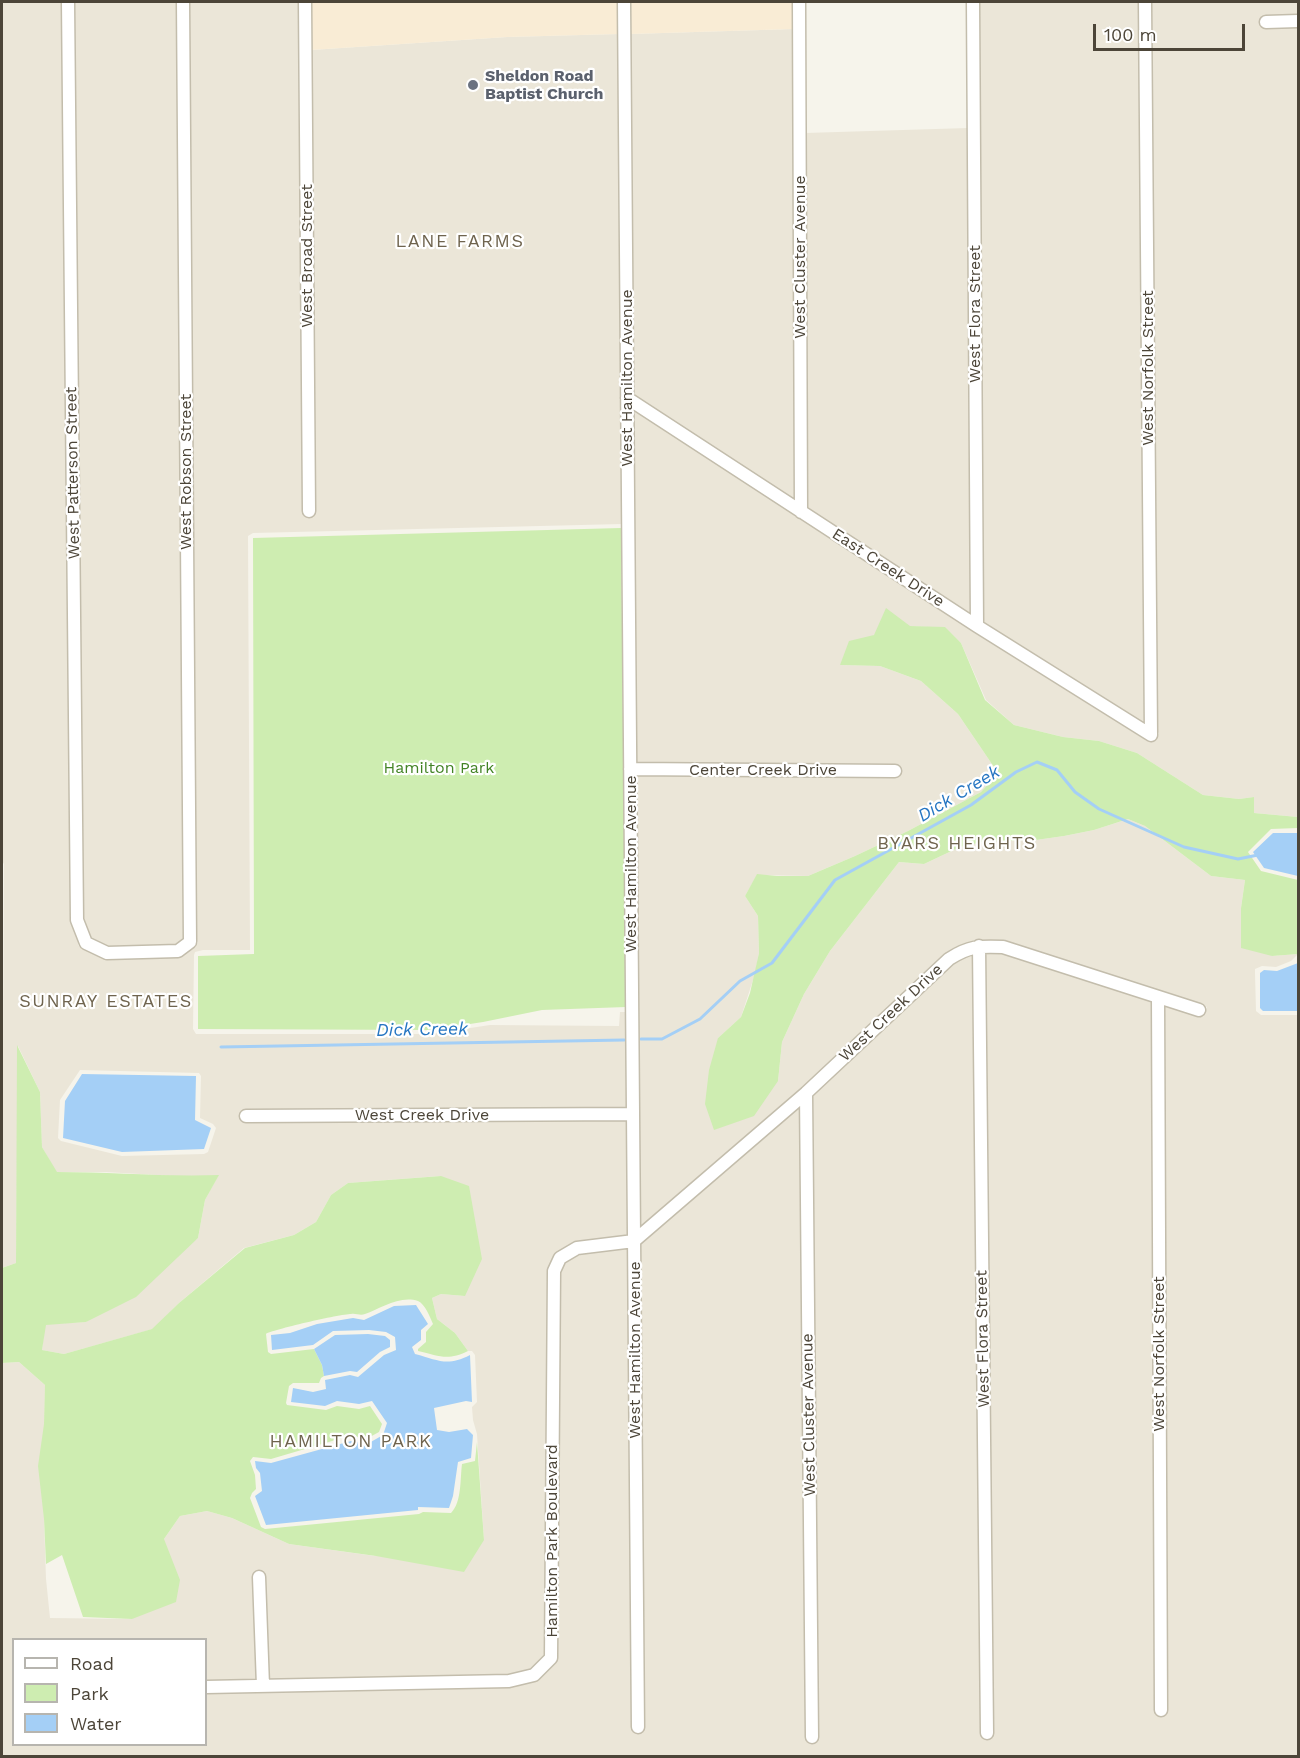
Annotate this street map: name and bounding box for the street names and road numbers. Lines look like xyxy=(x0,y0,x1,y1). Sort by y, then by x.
street label: West Cluster Avenue xyxy=(790,175,810,339)
street label: West Broad Street xyxy=(297,184,317,328)
street label: West Flora Street xyxy=(965,245,985,383)
street label: West Hamilton Avenue xyxy=(617,289,637,467)
street label: West Norfolk Street xyxy=(1138,290,1158,446)
street label: West Patterson Street xyxy=(62,387,84,559)
street label: West Robson Street xyxy=(176,394,196,550)
street label: East Creek Drive xyxy=(828,525,948,611)
street label: Center Creek Drive xyxy=(689,760,837,780)
street label: West Hamilton Avenue xyxy=(621,775,641,953)
street label: West Creek Drive xyxy=(835,960,947,1066)
street label: West Creek Drive xyxy=(355,1105,489,1125)
street label: West Hamilton Avenue xyxy=(625,1261,645,1439)
street label: West Flora Street xyxy=(972,1270,994,1408)
street label: West Norfolk Street xyxy=(1149,1276,1169,1432)
street label: West Cluster Avenue xyxy=(798,1333,820,1497)
street label: Hamilton Park Boulevard xyxy=(542,1444,562,1638)

